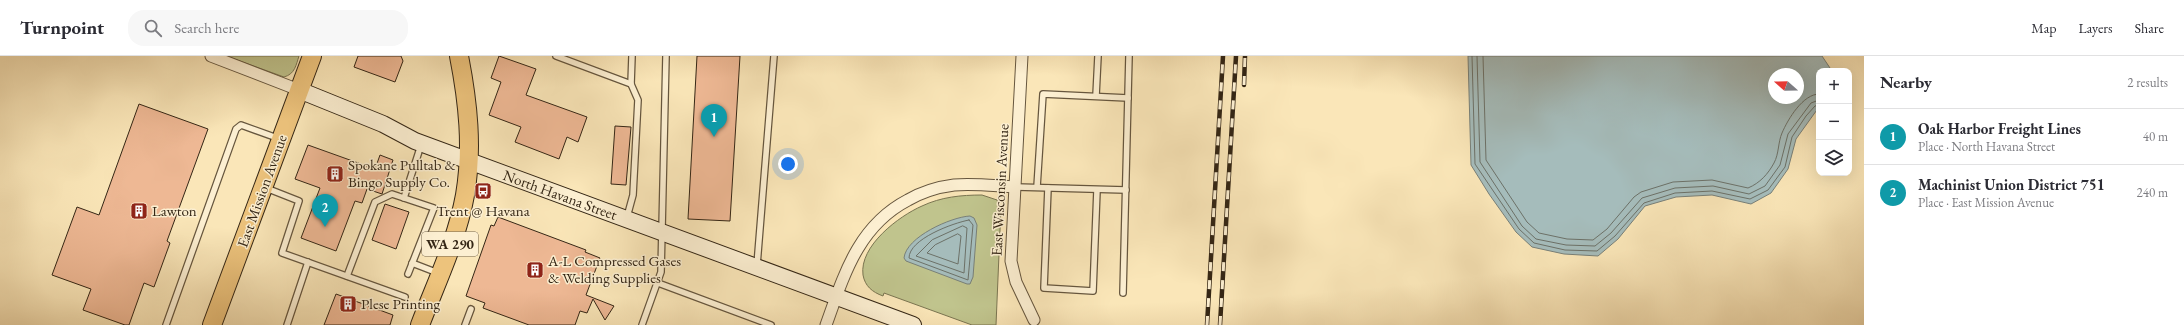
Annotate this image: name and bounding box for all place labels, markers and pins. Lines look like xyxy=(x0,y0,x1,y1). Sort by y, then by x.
pin: 1 xyxy=(701,104,727,137)
place label: Spokane Pulltab & Bingo Supply Co. xyxy=(348,155,457,191)
building icon: Spokane Pulltab & Bingo Supply Co. xyxy=(325,164,345,184)
bus stop icon: Trent @ Havana xyxy=(473,181,493,201)
pin: 2 xyxy=(312,194,338,227)
building icon: Lawton xyxy=(129,201,149,221)
place label: Lawton xyxy=(152,201,197,220)
place label: Trent @ Havana xyxy=(436,201,530,220)
place label: A-L Compressed Gases & Welding Supplies xyxy=(547,251,681,287)
building icon: A-L Compressed Gases & Welding Supplies xyxy=(525,260,545,280)
building icon: Plese Printing xyxy=(338,294,358,314)
place label: Plese Printing xyxy=(361,294,441,313)

